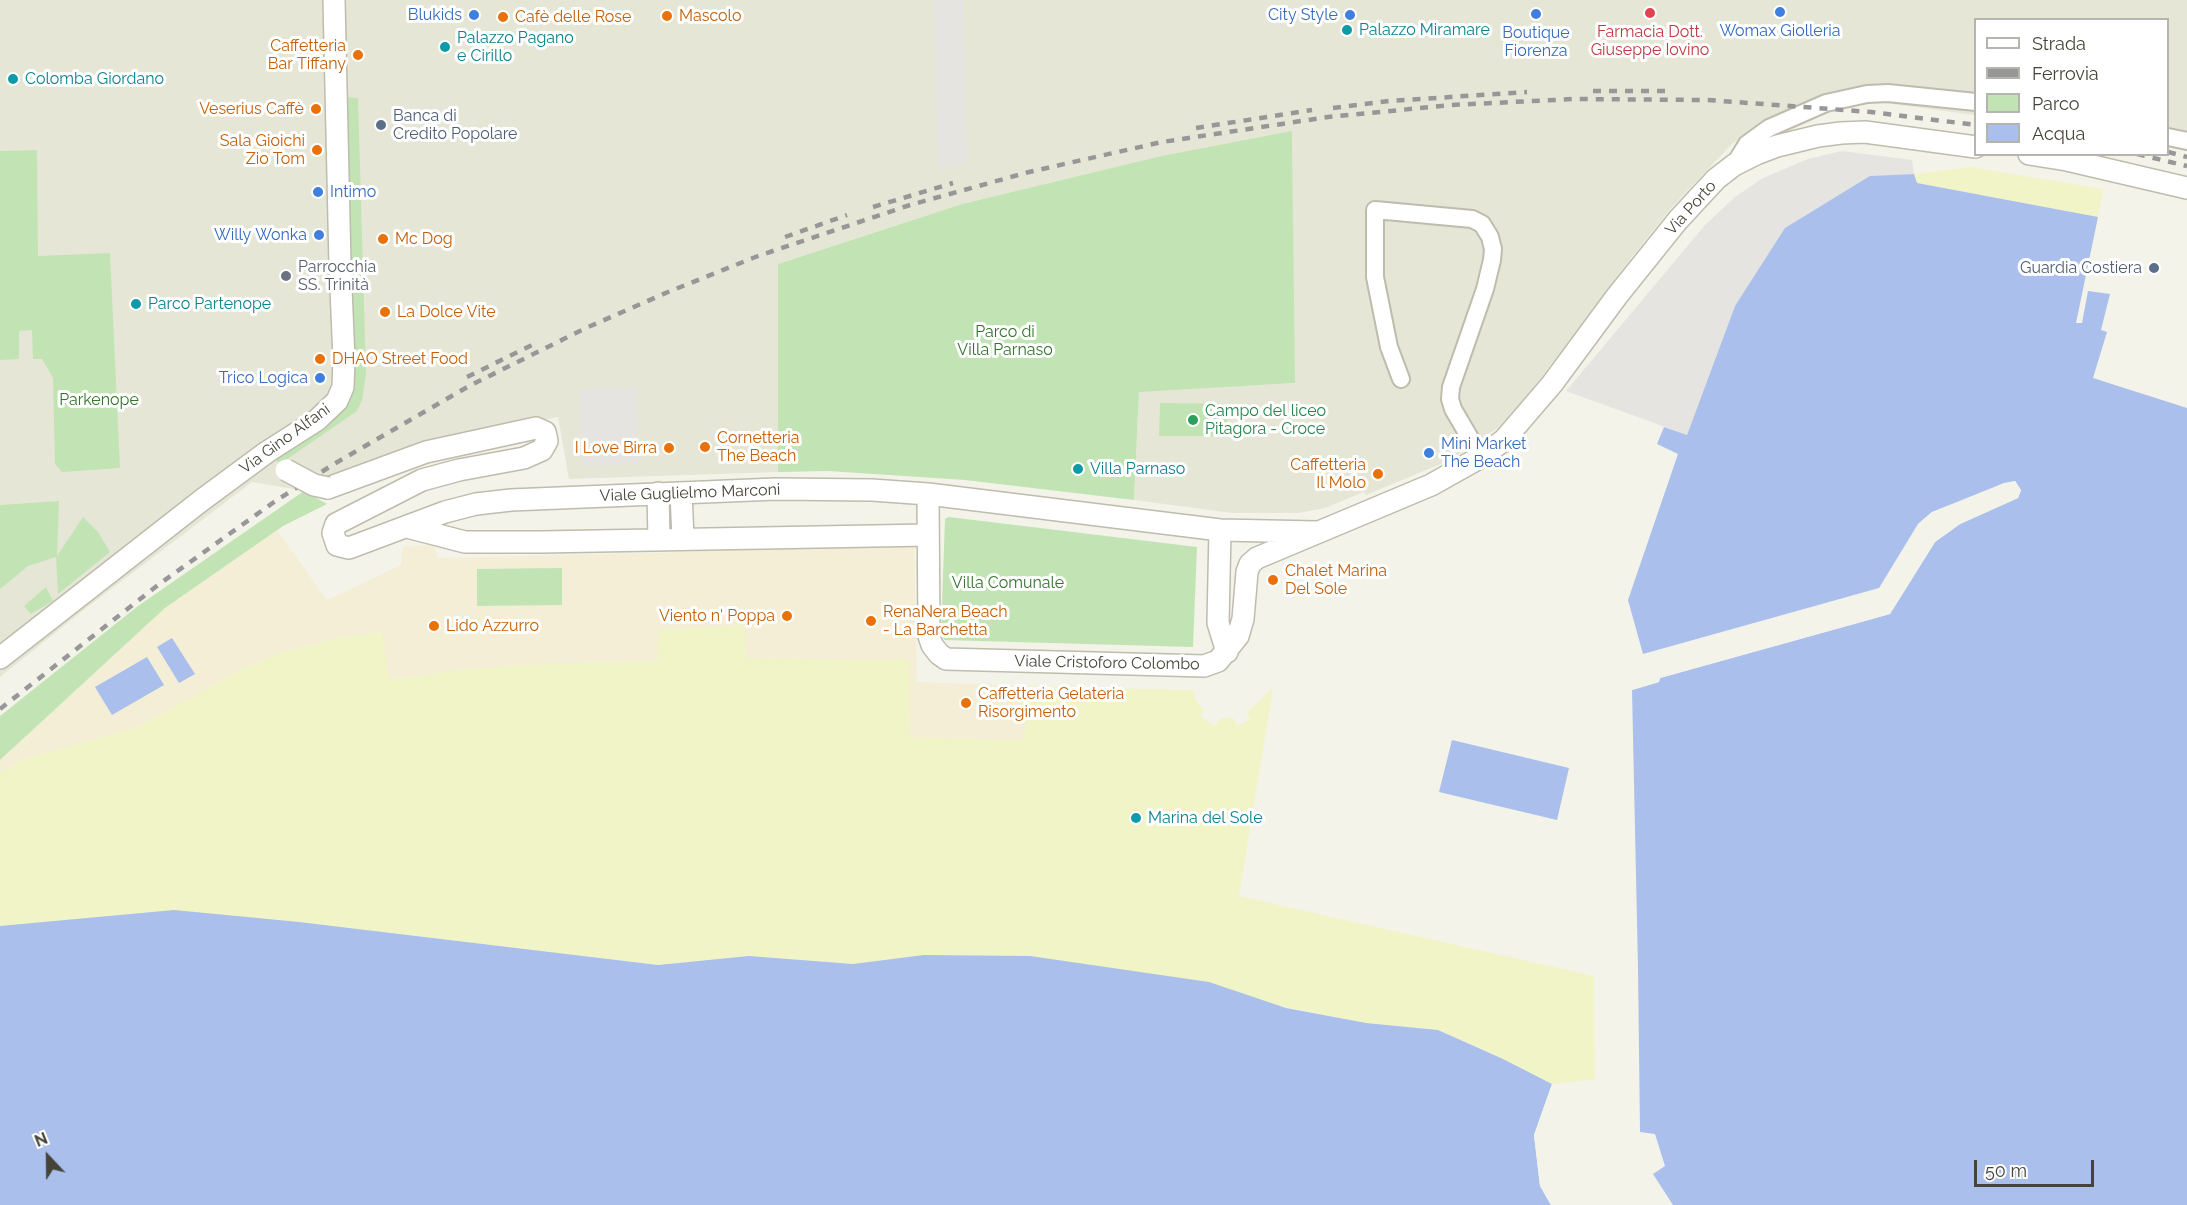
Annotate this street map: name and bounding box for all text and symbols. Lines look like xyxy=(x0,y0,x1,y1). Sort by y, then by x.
place label: Blukids xyxy=(408,5,462,25)
place label: City Style xyxy=(1268,5,1338,25)
marker: Womax Giolleria xyxy=(1773,5,1787,19)
place label: Mascolo xyxy=(679,6,741,26)
marker: Farmacia Dott. Giuseppe Iovino xyxy=(1643,6,1657,20)
place label: Cafè delle Rose xyxy=(515,7,631,27)
marker: Boutique Fiorenza xyxy=(1529,7,1543,21)
marker: Blukids xyxy=(467,8,481,22)
marker: City Style xyxy=(1343,8,1357,22)
marker: Mascolo xyxy=(660,9,674,23)
marker: Cafè delle Rose xyxy=(496,10,510,24)
legend xyxy=(1974,18,2169,156)
place label: Palazzo Miramare xyxy=(1359,20,1490,40)
place label: Womax Giolleria xyxy=(1719,21,1841,41)
place label: Farmacia Dott. Giuseppe Iovino xyxy=(1591,22,1709,60)
marker: Palazzo Miramare xyxy=(1340,23,1354,37)
place label: Boutique Fiorenza xyxy=(1502,23,1570,61)
place label: Palazzo Pagano e Cirillo xyxy=(457,28,574,66)
text: Strada xyxy=(2032,33,2086,54)
place label: Caffetteria Bar Tiffany xyxy=(268,36,346,74)
marker: Palazzo Pagano e Cirillo xyxy=(438,40,452,54)
marker: Caffetteria Bar Tiffany xyxy=(351,48,365,62)
text: Ferrovia xyxy=(2032,63,2099,84)
place label: Colomba Giordano xyxy=(25,69,164,89)
marker: Colomba Giordano xyxy=(6,72,20,86)
text: Parco xyxy=(2032,93,2079,114)
place label: Veserius Caffè xyxy=(199,99,304,119)
marker: Veserius Caffè xyxy=(309,102,323,116)
place label: Banca di Credito Popolare xyxy=(393,106,518,144)
marker: Banca di Credito Popolare xyxy=(374,118,388,132)
text: Acqua xyxy=(2032,123,2085,144)
place label: Sala Gioichi Zio Tom xyxy=(220,131,305,169)
marker: Sala Gioichi Zio Tom xyxy=(310,143,324,157)
street label: Via Porto xyxy=(1662,177,1720,239)
place label: Intimo xyxy=(330,182,376,202)
marker: Intimo xyxy=(311,185,325,199)
place label: Willy Wonka xyxy=(214,225,307,245)
marker: Willy Wonka xyxy=(312,228,326,242)
place label: Mc Dog xyxy=(395,229,453,249)
marker: Mc Dog xyxy=(376,232,390,246)
place label: Parrocchia SS. Trinità xyxy=(298,257,376,295)
place label: Guardia Costiera xyxy=(2020,258,2142,278)
marker: Guardia Costiera xyxy=(2147,261,2161,275)
marker: Parrocchia SS. Trinità xyxy=(279,269,293,283)
place label: Parco Partenope xyxy=(148,294,271,314)
marker: Parco Partenope xyxy=(129,297,143,311)
place label: La Dolce Vite xyxy=(397,302,496,322)
marker: La Dolce Vite xyxy=(378,305,392,319)
park label: Parco di Villa Parnaso xyxy=(957,322,1053,360)
place label: DHAO Street Food xyxy=(332,349,468,369)
marker: DHAO Street Food xyxy=(313,352,327,366)
place label: Trico Logica xyxy=(219,368,308,388)
marker: Trico Logica xyxy=(313,371,327,385)
park label: Parkenope xyxy=(59,390,139,410)
street label: Via Gino Alfani xyxy=(236,400,334,478)
place label: Campo del liceo Pitagora - Croce xyxy=(1205,401,1326,439)
marker: Campo del liceo Pitagora - Croce xyxy=(1186,413,1200,427)
place label: Cornetteria The Beach xyxy=(717,428,800,466)
place label: Mini Market The Beach xyxy=(1441,434,1526,472)
place label: I Love Birra xyxy=(575,438,657,458)
marker: Cornetteria The Beach xyxy=(698,440,712,454)
marker: I Love Birra xyxy=(662,441,676,455)
marker: Mini Market The Beach xyxy=(1422,446,1436,460)
place label: Caffetteria Il Molo xyxy=(1290,455,1366,493)
place label: Villa Parnaso xyxy=(1090,459,1185,479)
marker: Villa Parnaso xyxy=(1071,462,1085,476)
marker: Caffetteria Il Molo xyxy=(1371,467,1385,481)
street label: Viale Guglielmo Marconi xyxy=(599,480,781,506)
place label: Chalet Marina Del Sole xyxy=(1285,561,1387,599)
park label: Villa Comunale xyxy=(952,573,1064,593)
marker: Chalet Marina Del Sole xyxy=(1266,573,1280,587)
place label: RenaNera Beach - La Barchetta xyxy=(883,602,1007,640)
place label: Viento n' Poppa xyxy=(659,606,775,626)
marker: Viento n' Poppa xyxy=(780,609,794,623)
marker: RenaNera Beach - La Barchetta xyxy=(864,614,878,628)
place label: Lido Azzurro xyxy=(446,616,539,636)
marker: Lido Azzurro xyxy=(427,619,441,633)
street label: Viale Cristoforo Colombo xyxy=(1014,652,1200,674)
place label: Caffetteria Gelateria Risorgimento xyxy=(978,684,1124,722)
marker: Caffetteria Gelateria Risorgimento xyxy=(959,696,973,710)
place label: Marina del Sole xyxy=(1148,808,1263,828)
marker: Marina del Sole xyxy=(1129,811,1143,825)
north arrow xyxy=(18,1127,78,1187)
text: N xyxy=(32,1129,50,1151)
scale bar xyxy=(1977,1148,2097,1186)
text: 50 m xyxy=(1985,1160,2027,1181)

